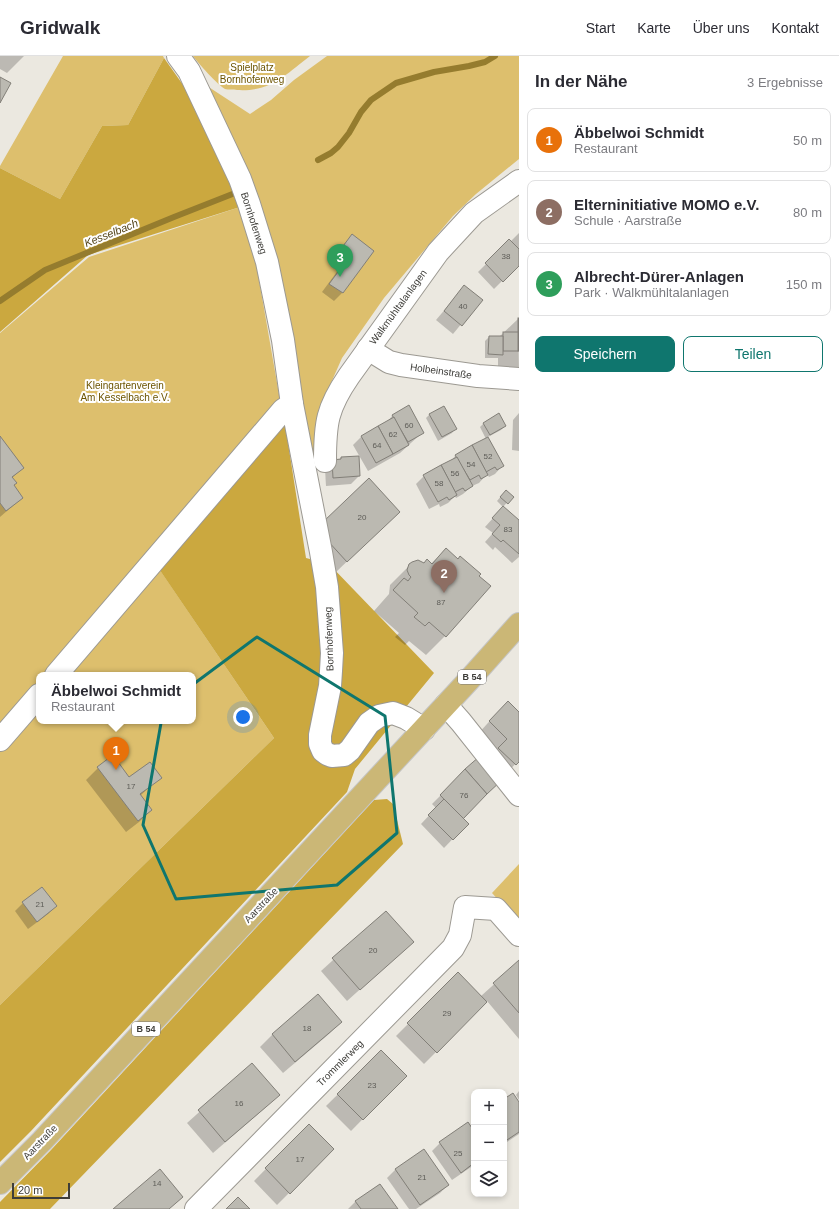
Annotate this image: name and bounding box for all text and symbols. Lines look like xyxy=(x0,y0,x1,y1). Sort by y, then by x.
text: Gridwalk xyxy=(20,17,100,38)
text: Start xyxy=(586,20,615,36)
text: Karte xyxy=(637,20,671,36)
text: Über uns xyxy=(693,20,750,36)
text: Kontakt xyxy=(772,20,819,36)
park label: Spielplatz Bornhofenweg xyxy=(220,62,284,85)
text: In der Nähe xyxy=(535,72,628,91)
text: 3 Ergebnisse xyxy=(747,75,823,90)
text: Äbbelwoi Schmidt xyxy=(574,124,704,141)
text: 1 xyxy=(545,133,553,148)
text: 50 m xyxy=(793,133,822,148)
text: Restaurant xyxy=(574,141,638,156)
street label: Bornhofenweg xyxy=(239,191,269,255)
text: Elterninitiative MOMO e.V. xyxy=(574,196,759,213)
text: 2 xyxy=(545,205,553,220)
text: 80 m xyxy=(793,205,822,220)
text: Schule · Aarstraße xyxy=(574,213,682,228)
water label: Kesselbach xyxy=(82,217,140,249)
pin: 3 xyxy=(327,244,353,277)
house number: 38 xyxy=(502,252,511,261)
street label: Walkmühltalanlagen xyxy=(367,267,429,347)
text: Albrecht-Dürer-Anlagen xyxy=(574,268,744,285)
text: 3 xyxy=(545,277,553,292)
text: 150 m xyxy=(786,277,822,292)
text: Park · Walkmühltalanlagen xyxy=(574,285,729,300)
house number: 40 xyxy=(459,302,468,311)
button: Speichern xyxy=(535,336,675,372)
button: Teilen xyxy=(683,336,823,372)
street label: Holbeinstraße xyxy=(409,361,473,381)
park label: Kleingartenverein Am Kesselbach e.V. xyxy=(80,380,170,403)
house number: 60 xyxy=(405,421,414,430)
house number: 62 xyxy=(389,430,398,439)
house number: 64 xyxy=(373,441,382,450)
house number: 52 xyxy=(484,452,493,461)
house number: 54 xyxy=(467,460,476,469)
house number: 56 xyxy=(451,469,460,478)
house number: 58 xyxy=(435,479,444,488)
house number: 20 xyxy=(358,513,367,522)
house number: 83 xyxy=(504,525,513,534)
pin: 2 xyxy=(431,560,457,593)
house number: 87 xyxy=(437,598,446,607)
street label: Bornhofenweg xyxy=(322,607,336,671)
road number: B 54 xyxy=(458,670,486,684)
popup xyxy=(36,672,196,724)
text: Äbbelwoi Schmidt xyxy=(51,682,181,699)
text: Restaurant xyxy=(51,699,115,714)
your location xyxy=(233,707,253,727)
pin: 1 xyxy=(103,737,129,770)
house number: 17 xyxy=(127,782,136,791)
house number: 76 xyxy=(460,791,469,800)
street label: Aarstraße xyxy=(242,885,280,925)
house number: 21 xyxy=(36,900,45,909)
house number: 20 xyxy=(369,946,378,955)
house number: 29 xyxy=(443,1009,452,1018)
road number: B 54 xyxy=(132,1022,160,1036)
house number: 18 xyxy=(303,1024,312,1033)
street label: Trommlerweg xyxy=(315,1038,365,1088)
house number: 23 xyxy=(368,1081,377,1090)
map controls xyxy=(471,1089,507,1197)
button: + xyxy=(471,1089,507,1125)
house number: 16 xyxy=(235,1099,244,1108)
street label: Aarstraße xyxy=(21,1122,60,1162)
button: − xyxy=(471,1125,507,1161)
house number: 25 xyxy=(454,1149,463,1158)
house number: 17 xyxy=(296,1155,305,1164)
button: layers xyxy=(471,1161,507,1197)
house number: 21 xyxy=(418,1173,427,1182)
house number: 14 xyxy=(153,1179,162,1188)
scale bar xyxy=(12,1181,70,1200)
text: 20 m xyxy=(18,1184,42,1196)

